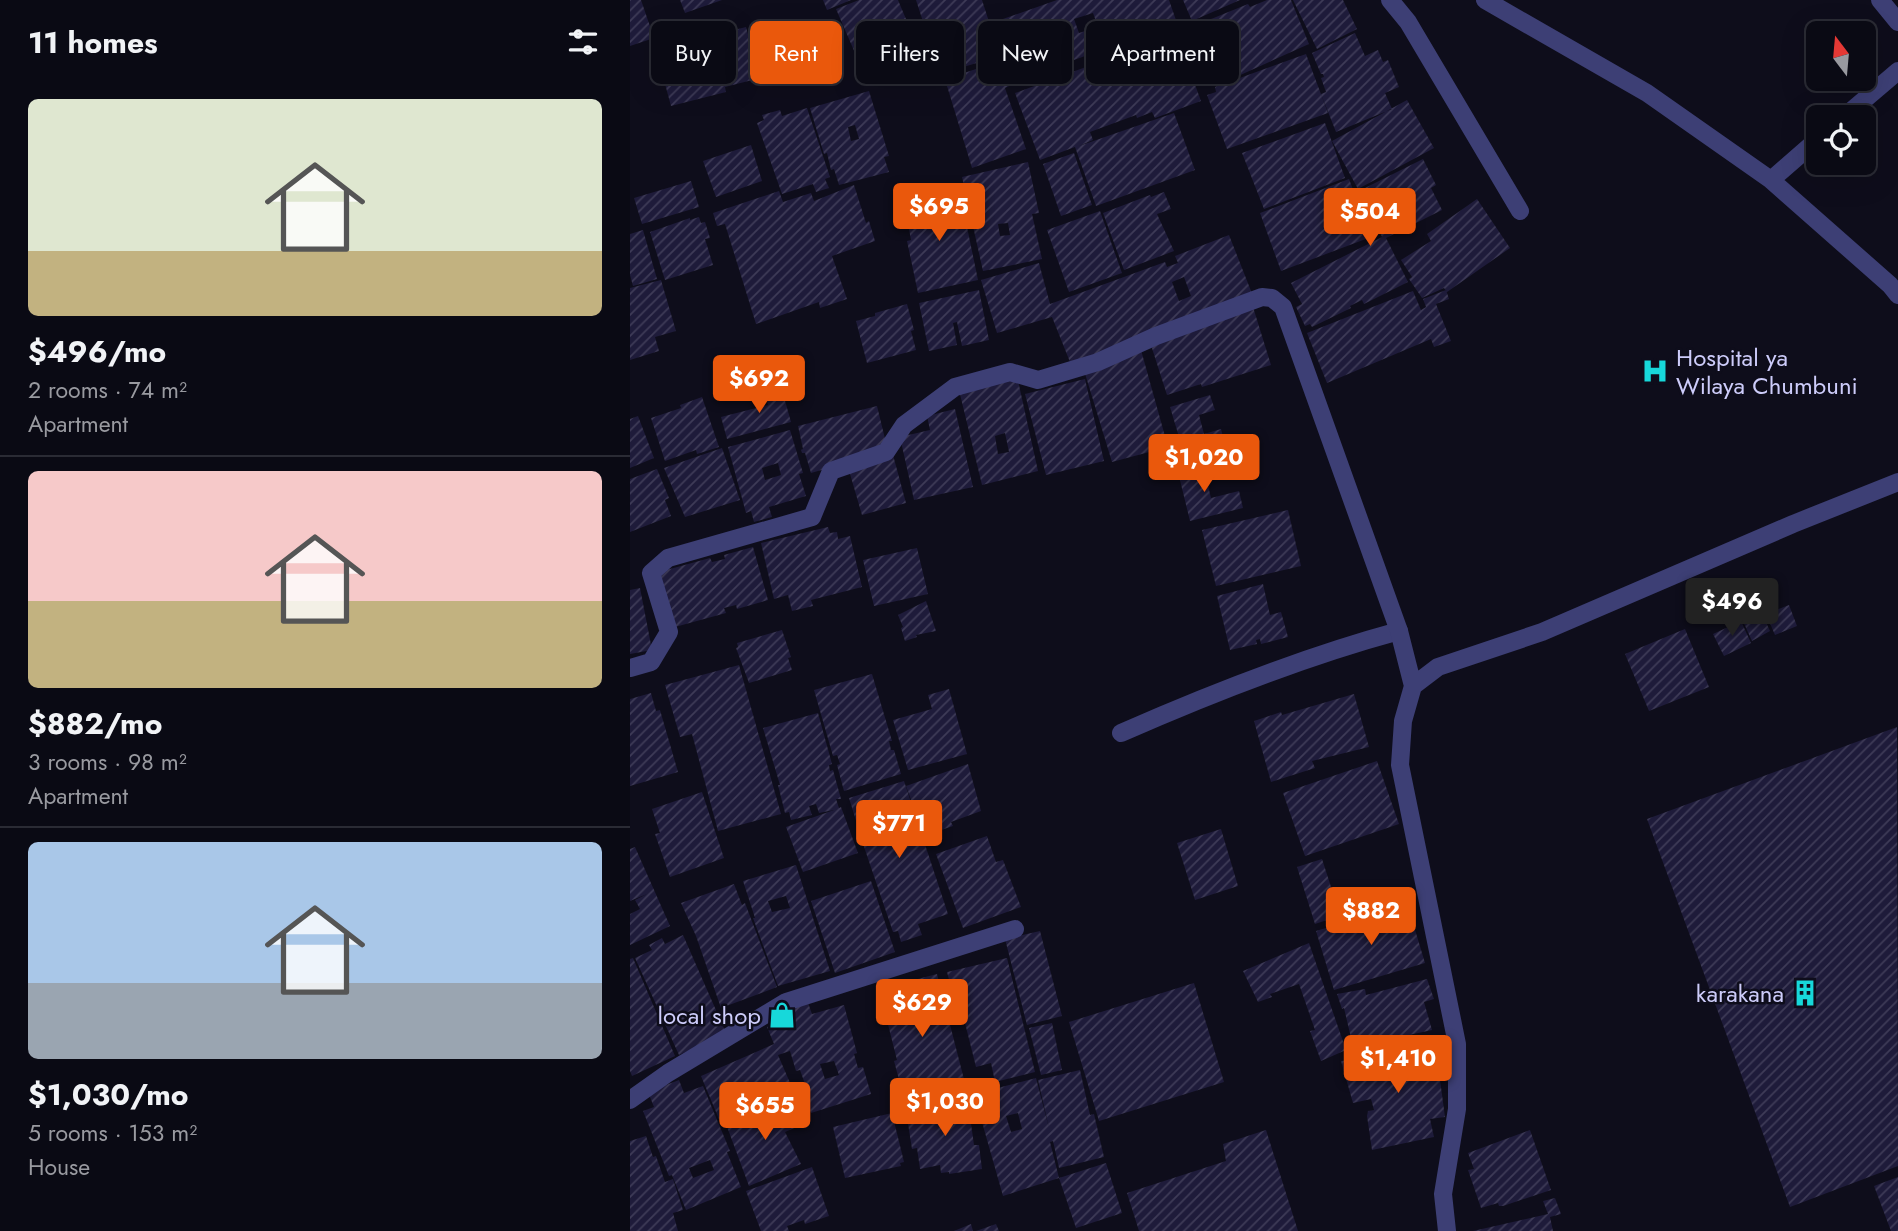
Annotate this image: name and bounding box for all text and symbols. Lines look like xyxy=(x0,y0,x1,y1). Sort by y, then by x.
text: 11 homes xyxy=(28,21,158,64)
chip: Buy xyxy=(651,21,736,84)
chip: Rent xyxy=(750,21,842,84)
chip: Filters xyxy=(856,21,964,84)
chip: New xyxy=(978,21,1072,84)
chip: Apartment xyxy=(1086,21,1239,84)
north arrow xyxy=(1806,21,1876,91)
map controls xyxy=(1806,21,1876,175)
icon: filters xyxy=(564,23,602,61)
button: locate xyxy=(1806,105,1876,175)
icon: home xyxy=(252,144,378,270)
pin: $695 xyxy=(898,184,980,243)
pin: $504 xyxy=(1329,188,1411,248)
text: $695 xyxy=(909,189,969,223)
text: $504 xyxy=(1340,194,1400,228)
text: $496/mo xyxy=(28,330,166,373)
place label: Hospital ya Wilaya Chumbuni xyxy=(1676,340,1858,403)
pin: $692 xyxy=(718,356,800,415)
hospital icon: Hospital ya Wilaya Chumbuni xyxy=(1640,356,1670,386)
text: $692 xyxy=(729,361,789,395)
text: 2 rooms · 74 m² xyxy=(28,373,187,407)
text: Apartment xyxy=(28,407,128,441)
pin: $1,020 xyxy=(1147,434,1261,494)
text: $1,020 xyxy=(1164,440,1244,474)
icon: home xyxy=(252,516,378,642)
pin: $496 xyxy=(1691,578,1773,638)
text: $496 xyxy=(1701,584,1763,618)
text: $882/mo xyxy=(28,702,162,745)
text: 3 rooms · 98 m² xyxy=(28,745,187,779)
text: Apartment xyxy=(28,779,128,813)
pin: $771 xyxy=(858,800,940,860)
text: $771 xyxy=(872,806,926,840)
icon: home xyxy=(252,887,378,1013)
pin: $882 xyxy=(1330,888,1412,947)
text: $882 xyxy=(1342,893,1400,927)
place label: karakana xyxy=(1696,976,1784,1011)
building icon: karakana xyxy=(1790,978,1820,1008)
pin: $629 xyxy=(881,979,963,1039)
text: $629 xyxy=(892,985,952,1019)
place label: local shop xyxy=(658,998,761,1033)
shop icon: local shop xyxy=(767,1000,797,1030)
pin: $1,410 xyxy=(1341,1036,1455,1095)
text: $1,410 xyxy=(1360,1041,1436,1075)
text: $1,030/mo xyxy=(28,1073,188,1116)
pin: $1,030 xyxy=(888,1078,1002,1138)
pin: $655 xyxy=(724,1082,806,1142)
text: $1,030 xyxy=(906,1084,984,1118)
text: $655 xyxy=(735,1088,795,1122)
text: 5 rooms · 153 m² xyxy=(28,1116,197,1150)
text: House xyxy=(28,1150,90,1184)

